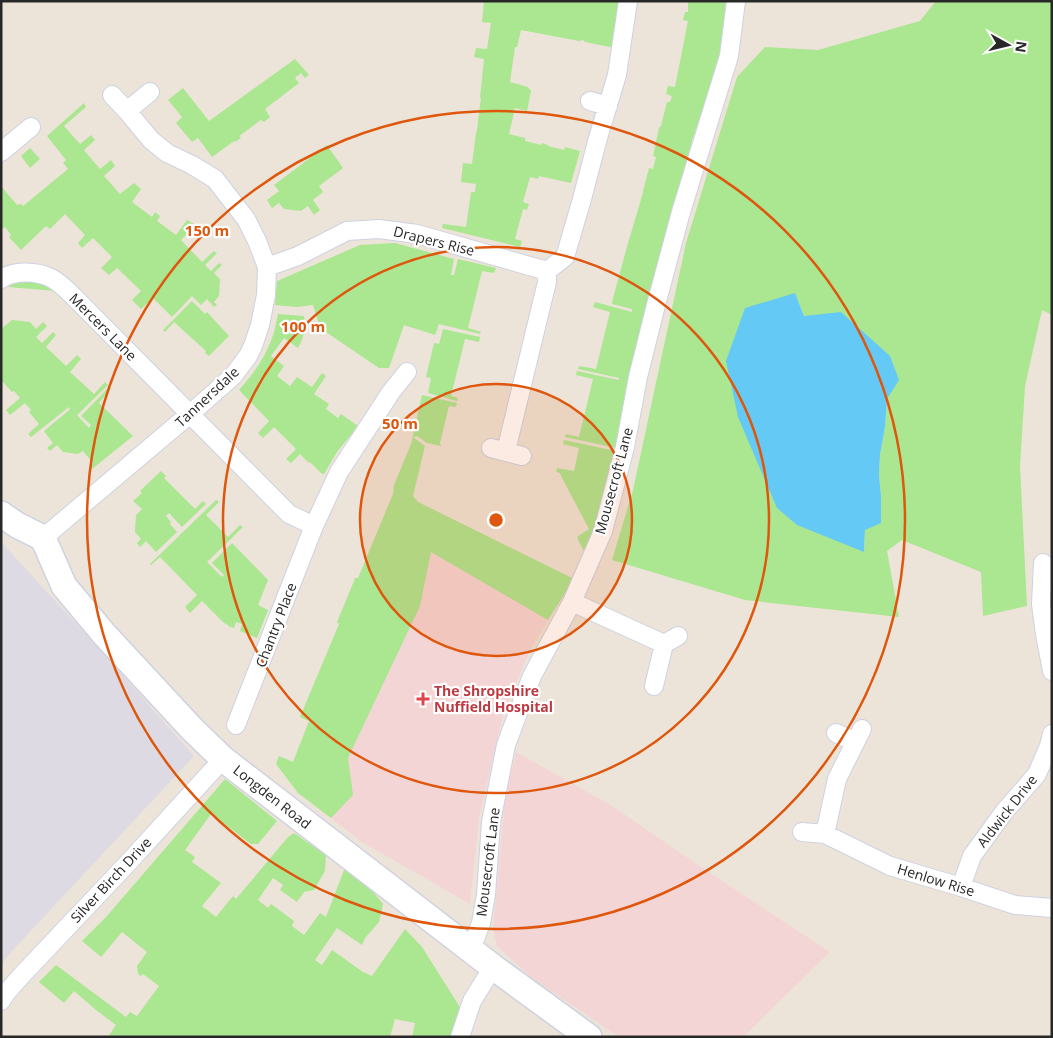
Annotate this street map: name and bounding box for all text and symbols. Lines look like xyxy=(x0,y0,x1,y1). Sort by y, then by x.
north arrow xyxy=(983,20,1033,70)
text: N xyxy=(1011,40,1032,54)
text: 150 m xyxy=(185,220,229,240)
street label: Drapers Rise xyxy=(392,221,477,260)
street label: Mercers Lane xyxy=(65,289,141,365)
text: 100 m xyxy=(281,316,325,336)
street label: Tannersdale xyxy=(171,362,243,431)
text: 50 m xyxy=(382,413,418,433)
street label: Mousecroft Lane xyxy=(590,425,637,536)
centre of rings xyxy=(487,511,505,529)
street label: Chantry Place xyxy=(251,580,300,670)
place label: The Shropshire Nuffield Hospital xyxy=(434,681,553,716)
marker: The Shropshire Nuffield Hospital xyxy=(416,692,430,706)
street label: Longden Road xyxy=(229,760,315,833)
street label: Aldwick Drive xyxy=(972,770,1041,851)
street label: Mousecroft Lane xyxy=(471,806,504,918)
street label: Silver Birch Drive xyxy=(66,833,155,927)
street label: Henlow Rise xyxy=(895,859,977,900)

